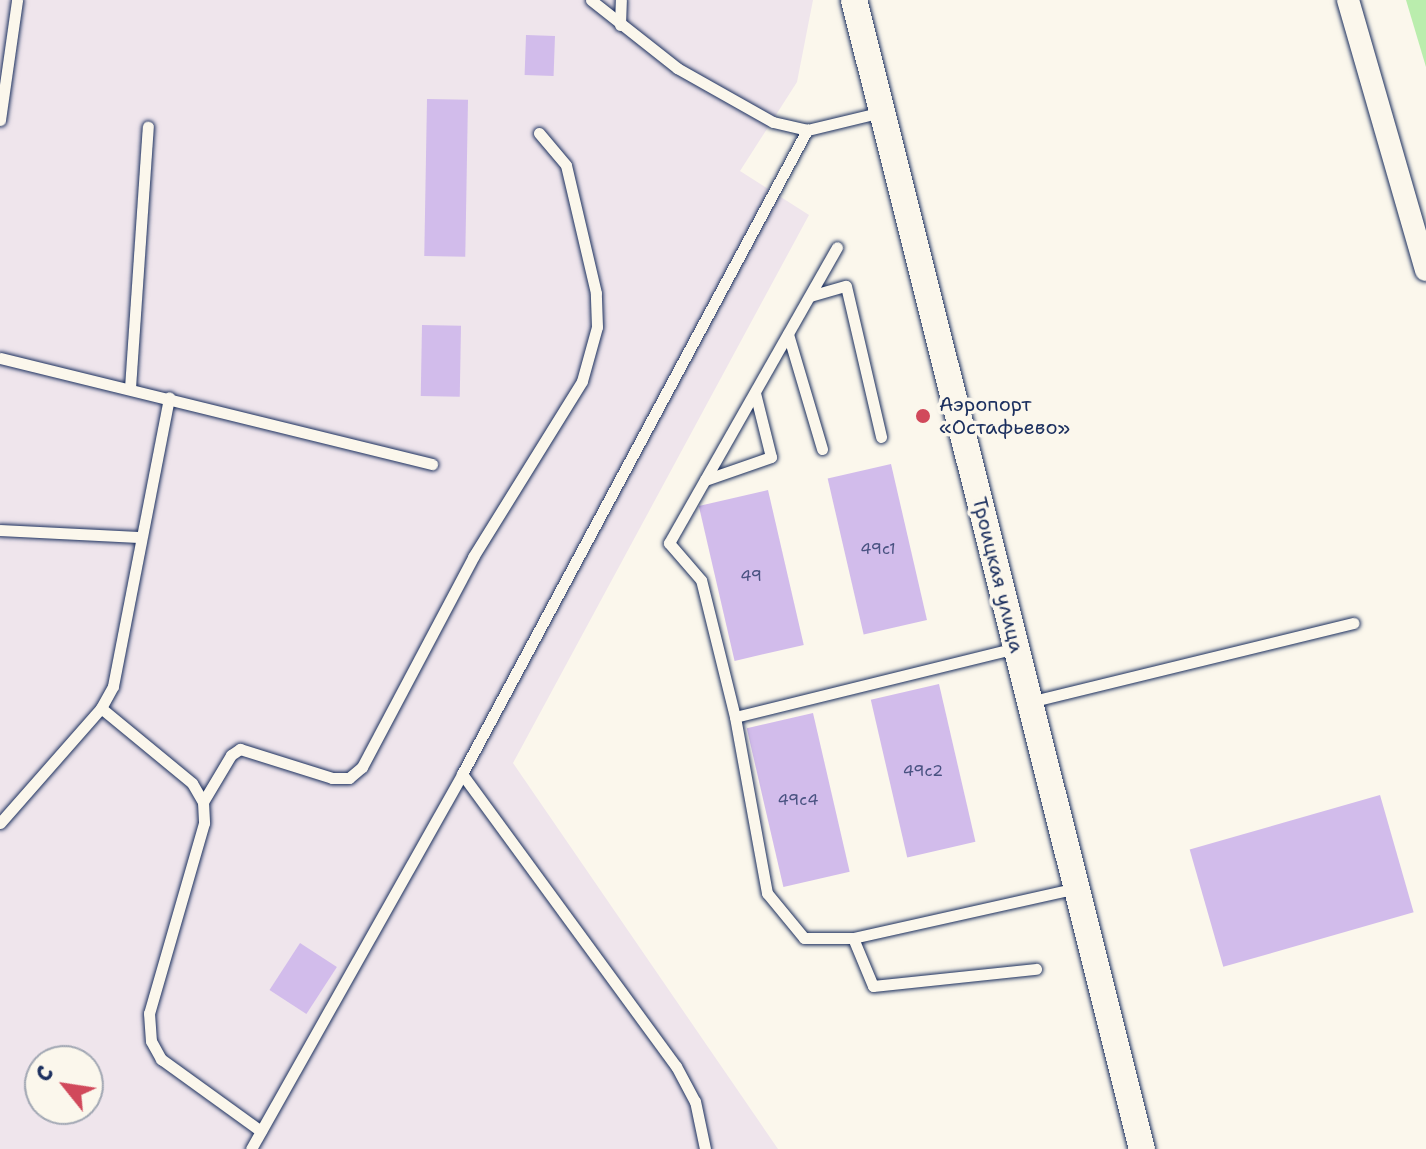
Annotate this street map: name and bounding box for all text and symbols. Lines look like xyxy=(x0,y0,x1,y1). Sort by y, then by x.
place label: Аэропорт «Остафьево» xyxy=(939,392,1070,439)
marker: Аэропорт «Остафьево» xyxy=(914,407,932,425)
street label: Троицкая улица xyxy=(967,495,1029,655)
house number: 49с1 xyxy=(860,539,896,559)
house number: 49 xyxy=(740,566,762,586)
house number: 49с2 xyxy=(903,761,943,781)
house number: 49с4 xyxy=(778,790,818,810)
north arrow xyxy=(24,1045,104,1125)
text: С xyxy=(29,1061,60,1087)

